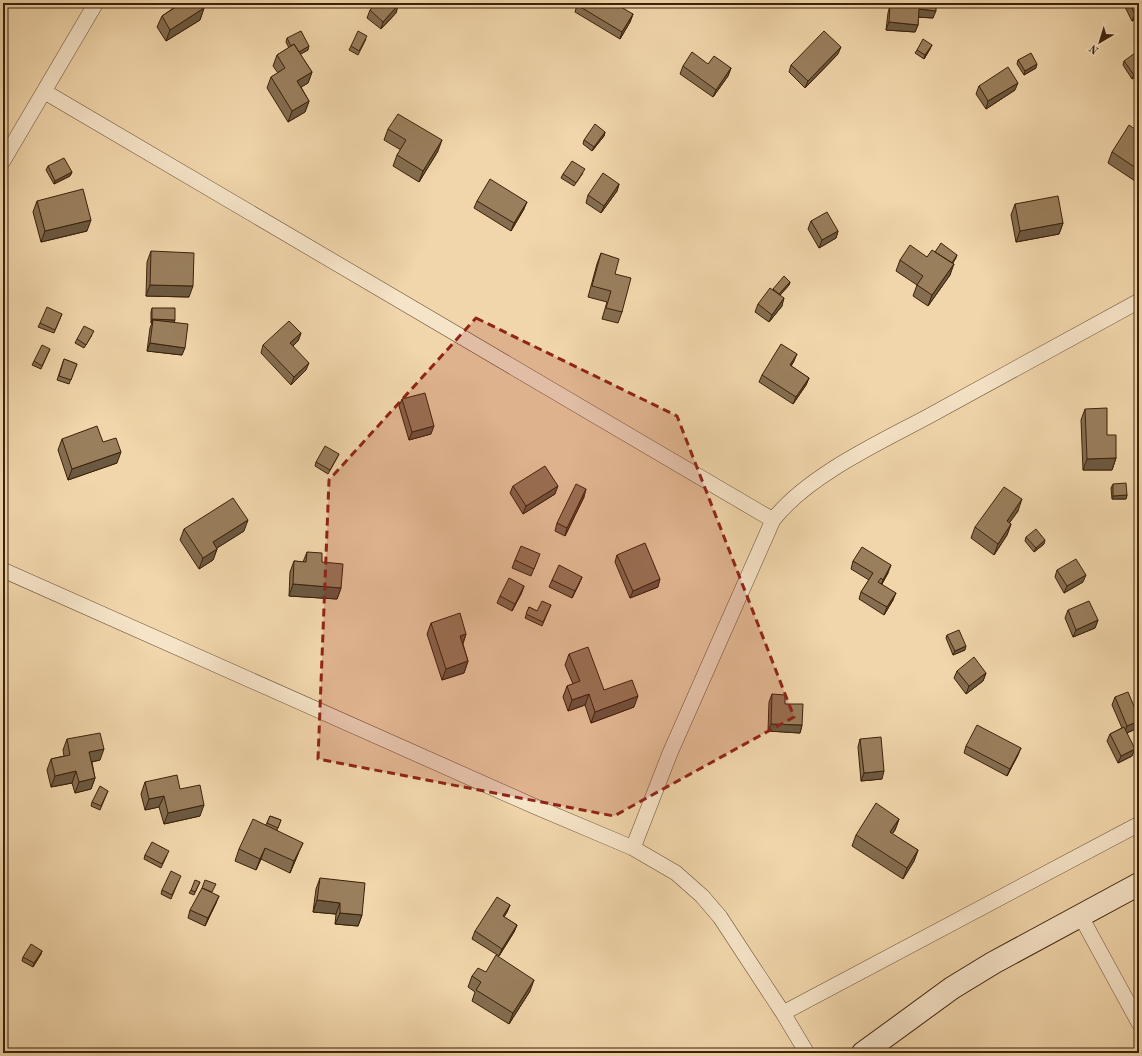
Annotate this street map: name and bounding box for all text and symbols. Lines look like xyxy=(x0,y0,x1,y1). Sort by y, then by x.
north arrow xyxy=(1080,22,1120,62)
text: N xyxy=(1088,41,1101,56)

